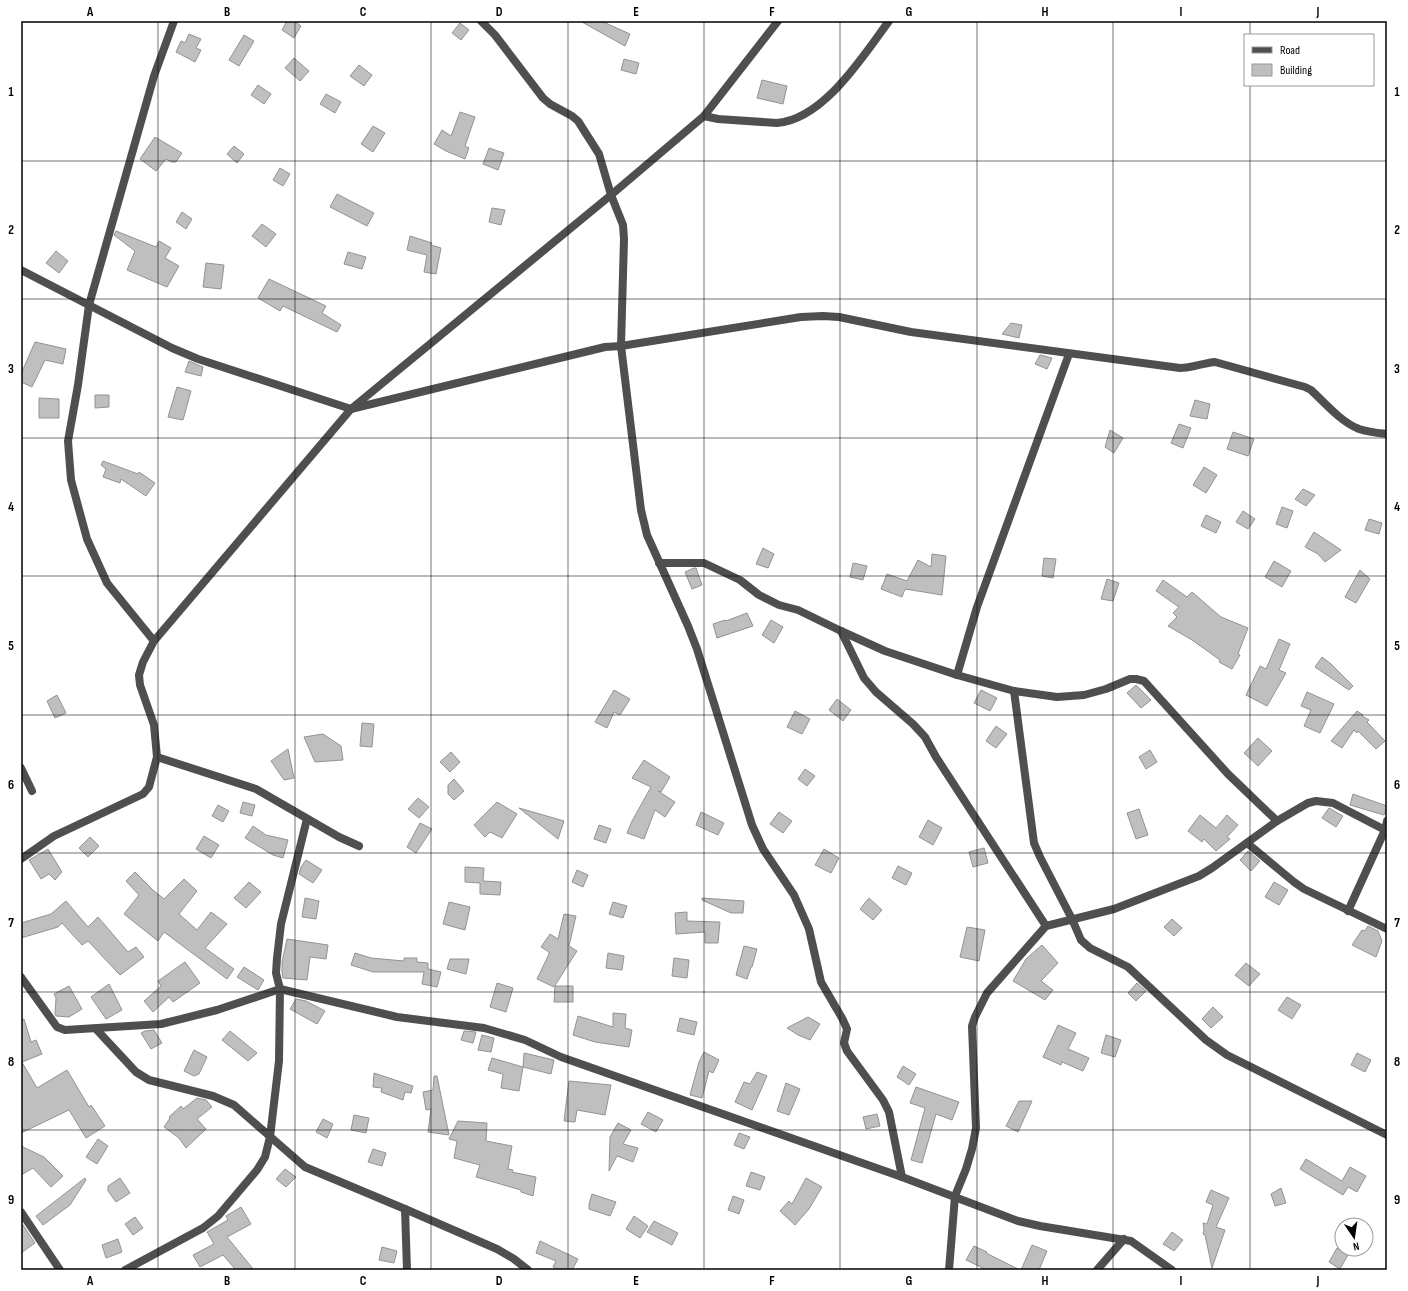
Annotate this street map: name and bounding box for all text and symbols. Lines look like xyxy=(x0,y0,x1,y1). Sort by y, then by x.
text: A xyxy=(86,4,94,20)
text: B xyxy=(224,4,230,20)
text: C xyxy=(360,4,367,20)
text: D xyxy=(496,4,503,20)
text: E xyxy=(633,4,639,20)
text: F xyxy=(769,4,775,20)
text: G xyxy=(906,4,913,20)
text: H xyxy=(1042,4,1049,20)
text: I xyxy=(1180,4,1183,20)
text: J xyxy=(1316,4,1320,20)
legend xyxy=(1244,34,1374,86)
text: Road xyxy=(1280,43,1300,58)
text: Building xyxy=(1280,63,1312,78)
text: 1 xyxy=(8,84,14,100)
text: 1 xyxy=(1394,84,1400,100)
text: 2 xyxy=(8,222,14,238)
text: 2 xyxy=(1394,222,1400,238)
text: 3 xyxy=(8,361,14,377)
text: 3 xyxy=(1394,361,1400,377)
text: 4 xyxy=(8,499,14,515)
text: 4 xyxy=(1394,499,1400,515)
text: 5 xyxy=(8,638,14,654)
text: 5 xyxy=(1394,638,1400,654)
text: 6 xyxy=(8,777,14,793)
text: 6 xyxy=(1394,777,1400,793)
text: 7 xyxy=(8,915,14,931)
text: 7 xyxy=(1394,915,1400,931)
text: 8 xyxy=(8,1054,14,1070)
text: 8 xyxy=(1394,1054,1400,1070)
text: 9 xyxy=(8,1192,14,1208)
text: 9 xyxy=(1394,1192,1400,1208)
north arrow xyxy=(1334,1217,1374,1257)
text: N xyxy=(1352,1239,1360,1253)
text: A xyxy=(86,1273,94,1289)
text: B xyxy=(224,1273,230,1289)
text: C xyxy=(360,1273,367,1289)
text: D xyxy=(496,1273,503,1289)
text: E xyxy=(633,1273,639,1289)
text: F xyxy=(769,1273,775,1289)
text: G xyxy=(906,1273,913,1289)
text: H xyxy=(1042,1273,1049,1289)
text: I xyxy=(1180,1273,1183,1289)
text: J xyxy=(1316,1273,1320,1289)

